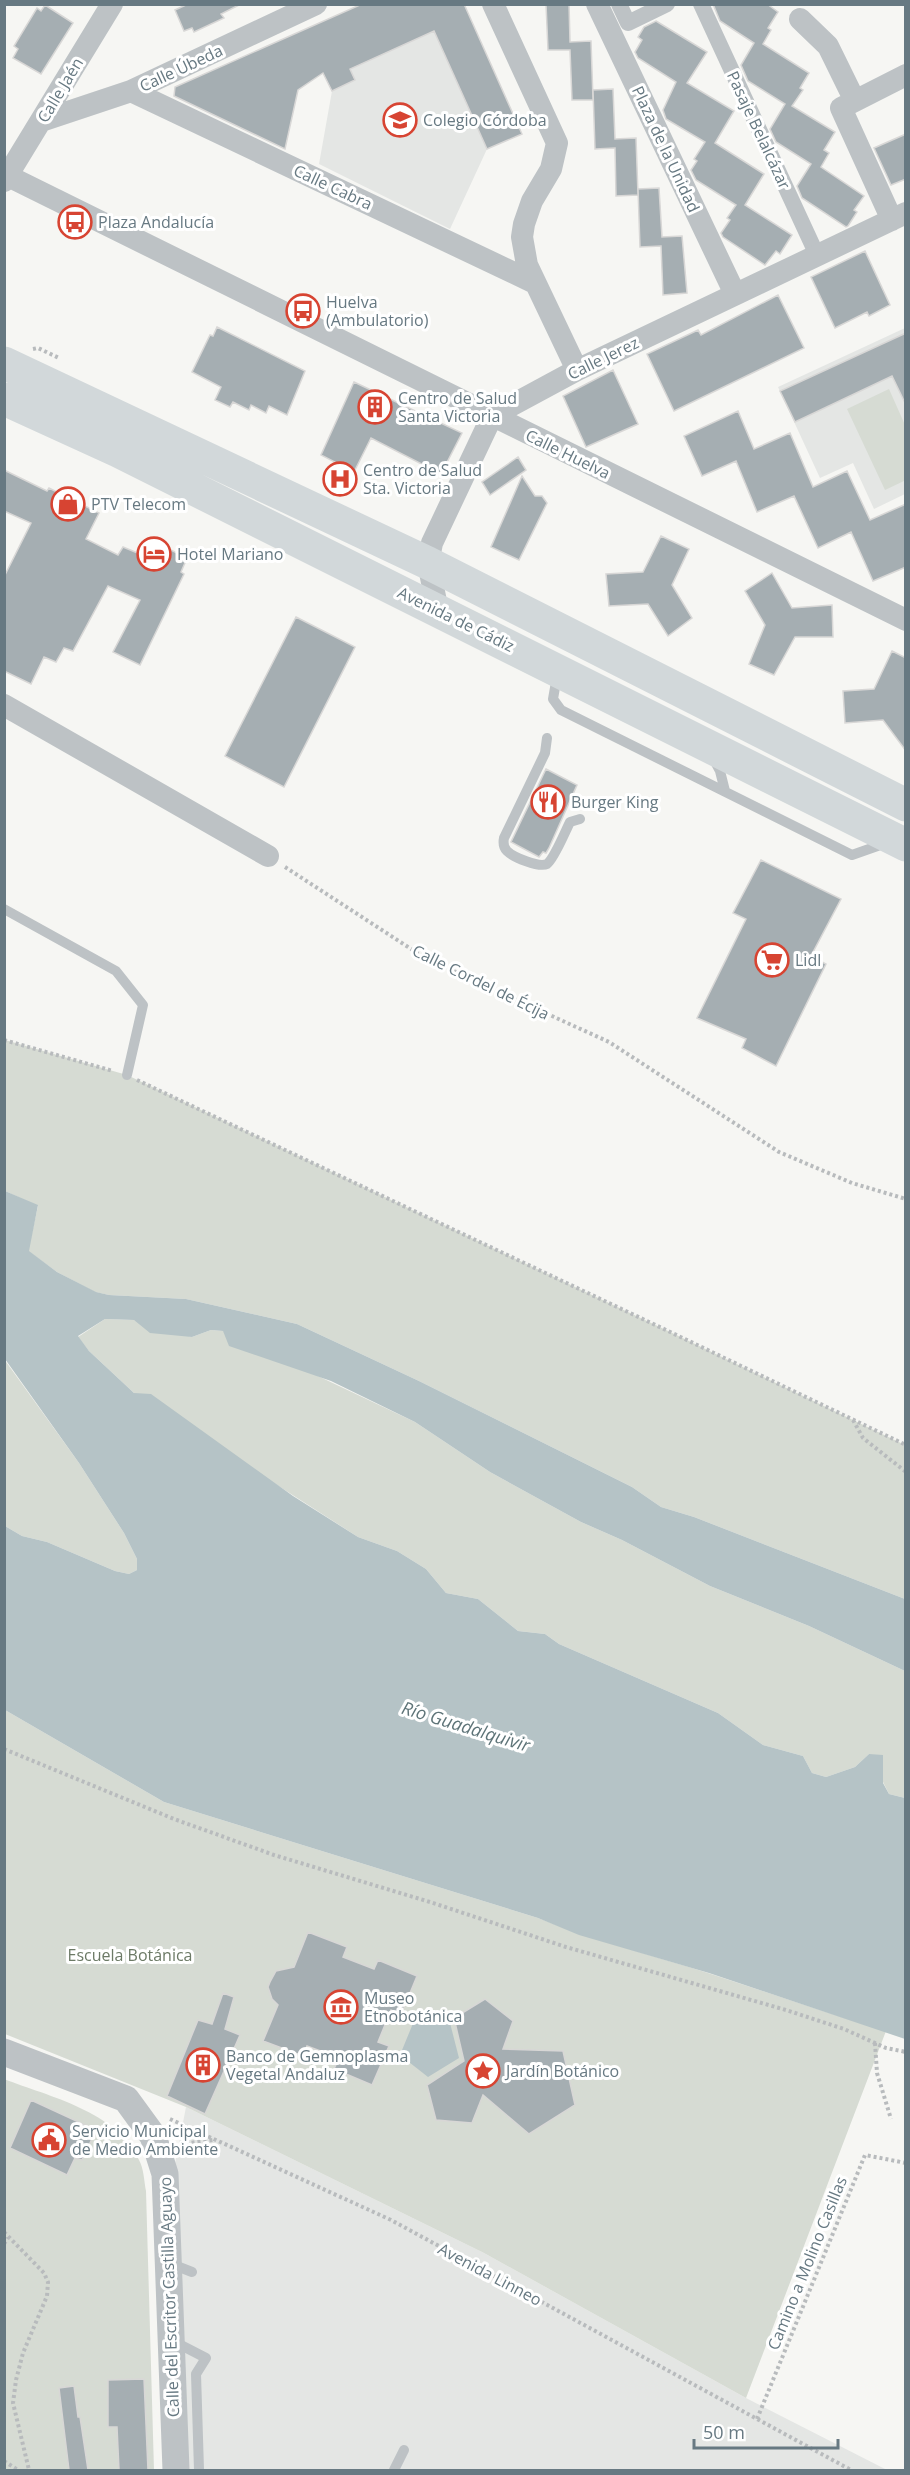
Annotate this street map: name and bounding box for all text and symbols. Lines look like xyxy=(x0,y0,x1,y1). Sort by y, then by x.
street label: Calle Úbeda xyxy=(136,39,226,97)
street label: Calle Jaén xyxy=(32,53,88,127)
street label: Pasaje Belalcázar xyxy=(722,67,796,193)
street label: Plaza de la Unidad xyxy=(627,82,705,216)
school or university icon: Colegio Córdoba xyxy=(382,102,418,138)
place label: Colegio Córdoba xyxy=(423,109,547,131)
street label: Calle Cabra xyxy=(290,159,376,215)
bus stop icon: Plaza Andalucía xyxy=(57,204,93,240)
place label: Plaza Andalucía xyxy=(98,211,214,233)
place label: Huelva (Ambulatorio) xyxy=(326,291,429,331)
bus stop icon: Huelva (Ambulatorio) xyxy=(285,293,321,329)
street label: Calle Jerez xyxy=(564,331,642,385)
place label: Centro de Salud Santa Victoria xyxy=(398,387,517,427)
building icon: Centro de Salud Santa Victoria xyxy=(357,389,393,425)
street label: Calle Huelva xyxy=(522,424,614,484)
place label: Centro de Salud Sta. Victoria xyxy=(363,459,482,499)
hospital icon: Centro de Salud Sta. Victoria xyxy=(322,461,358,497)
shop icon: PTV Telecom xyxy=(50,486,86,522)
place label: PTV Telecom xyxy=(91,493,186,515)
hotel icon: Hotel Mariano xyxy=(136,536,172,572)
place label: Hotel Mariano xyxy=(177,543,284,565)
street label: Avenida de Cádiz xyxy=(394,581,518,657)
restaurant icon: Burger King xyxy=(530,784,566,820)
place label: Burger King xyxy=(571,791,659,813)
street label: Calle Cordel de Écija xyxy=(409,939,553,1025)
supermarket icon: Lidl xyxy=(754,942,790,978)
place label: Lidl xyxy=(795,949,821,971)
water label: Río Guadalquivir xyxy=(399,1695,534,1757)
park label: Escuela Botánica xyxy=(67,1944,193,1966)
place label: Museo Etnobotánica xyxy=(364,1987,462,2027)
museum icon: Museo Etnobotánica xyxy=(323,1989,359,2025)
place label: Banco de Gemnoplasma Vegetal Andaluz xyxy=(226,2045,408,2085)
building icon: Banco de Gemnoplasma Vegetal Andaluz xyxy=(185,2047,221,2083)
place icon: Jardín Botánico xyxy=(465,2053,501,2089)
place label: Jardín Botánico xyxy=(504,2060,619,2082)
place label: Servicio Municipal de Medio Ambiente xyxy=(72,2120,218,2160)
public building icon: Servicio Municipal de Medio Ambiente xyxy=(31,2122,67,2158)
street label: Camino a Molino Casillas xyxy=(762,2173,852,2353)
street label: Calle del Escritor Castilla Aguayo xyxy=(154,2176,184,2418)
street label: Avenida Linneo xyxy=(434,2237,546,2311)
scale bar xyxy=(694,2412,838,2450)
text: 50 m xyxy=(703,2420,745,2444)

